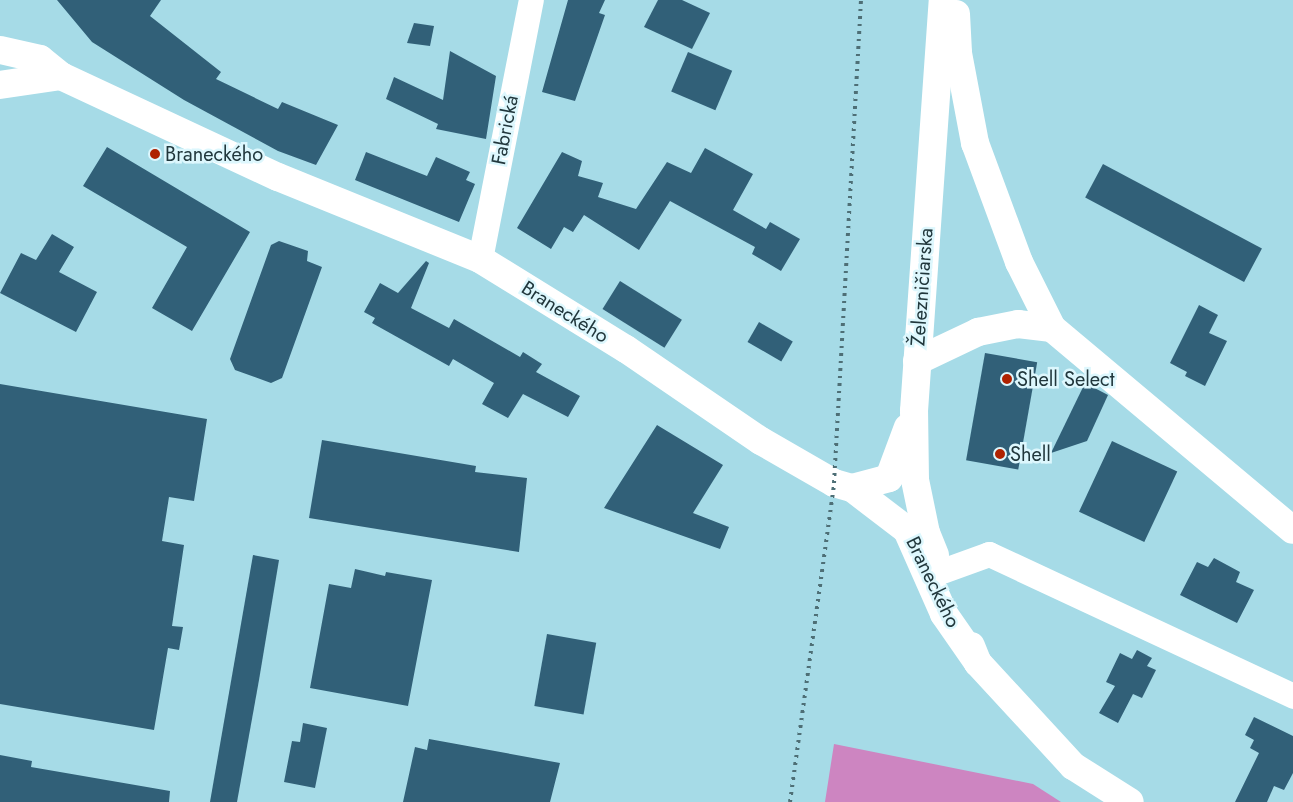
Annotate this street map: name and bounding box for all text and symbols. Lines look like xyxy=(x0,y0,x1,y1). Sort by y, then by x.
street label: Fabrická xyxy=(486,93,524,167)
place label: Braneckého xyxy=(165,142,263,166)
marker: Braneckého xyxy=(149,148,161,160)
street label: Železničiarska xyxy=(906,227,938,347)
street label: Braneckého xyxy=(517,276,613,348)
place label: Shell Select xyxy=(1017,367,1114,391)
marker: Shell Select xyxy=(1001,373,1013,385)
place label: Shell xyxy=(1010,442,1051,466)
marker: Shell xyxy=(994,448,1006,460)
street label: Braneckého xyxy=(901,533,965,631)

